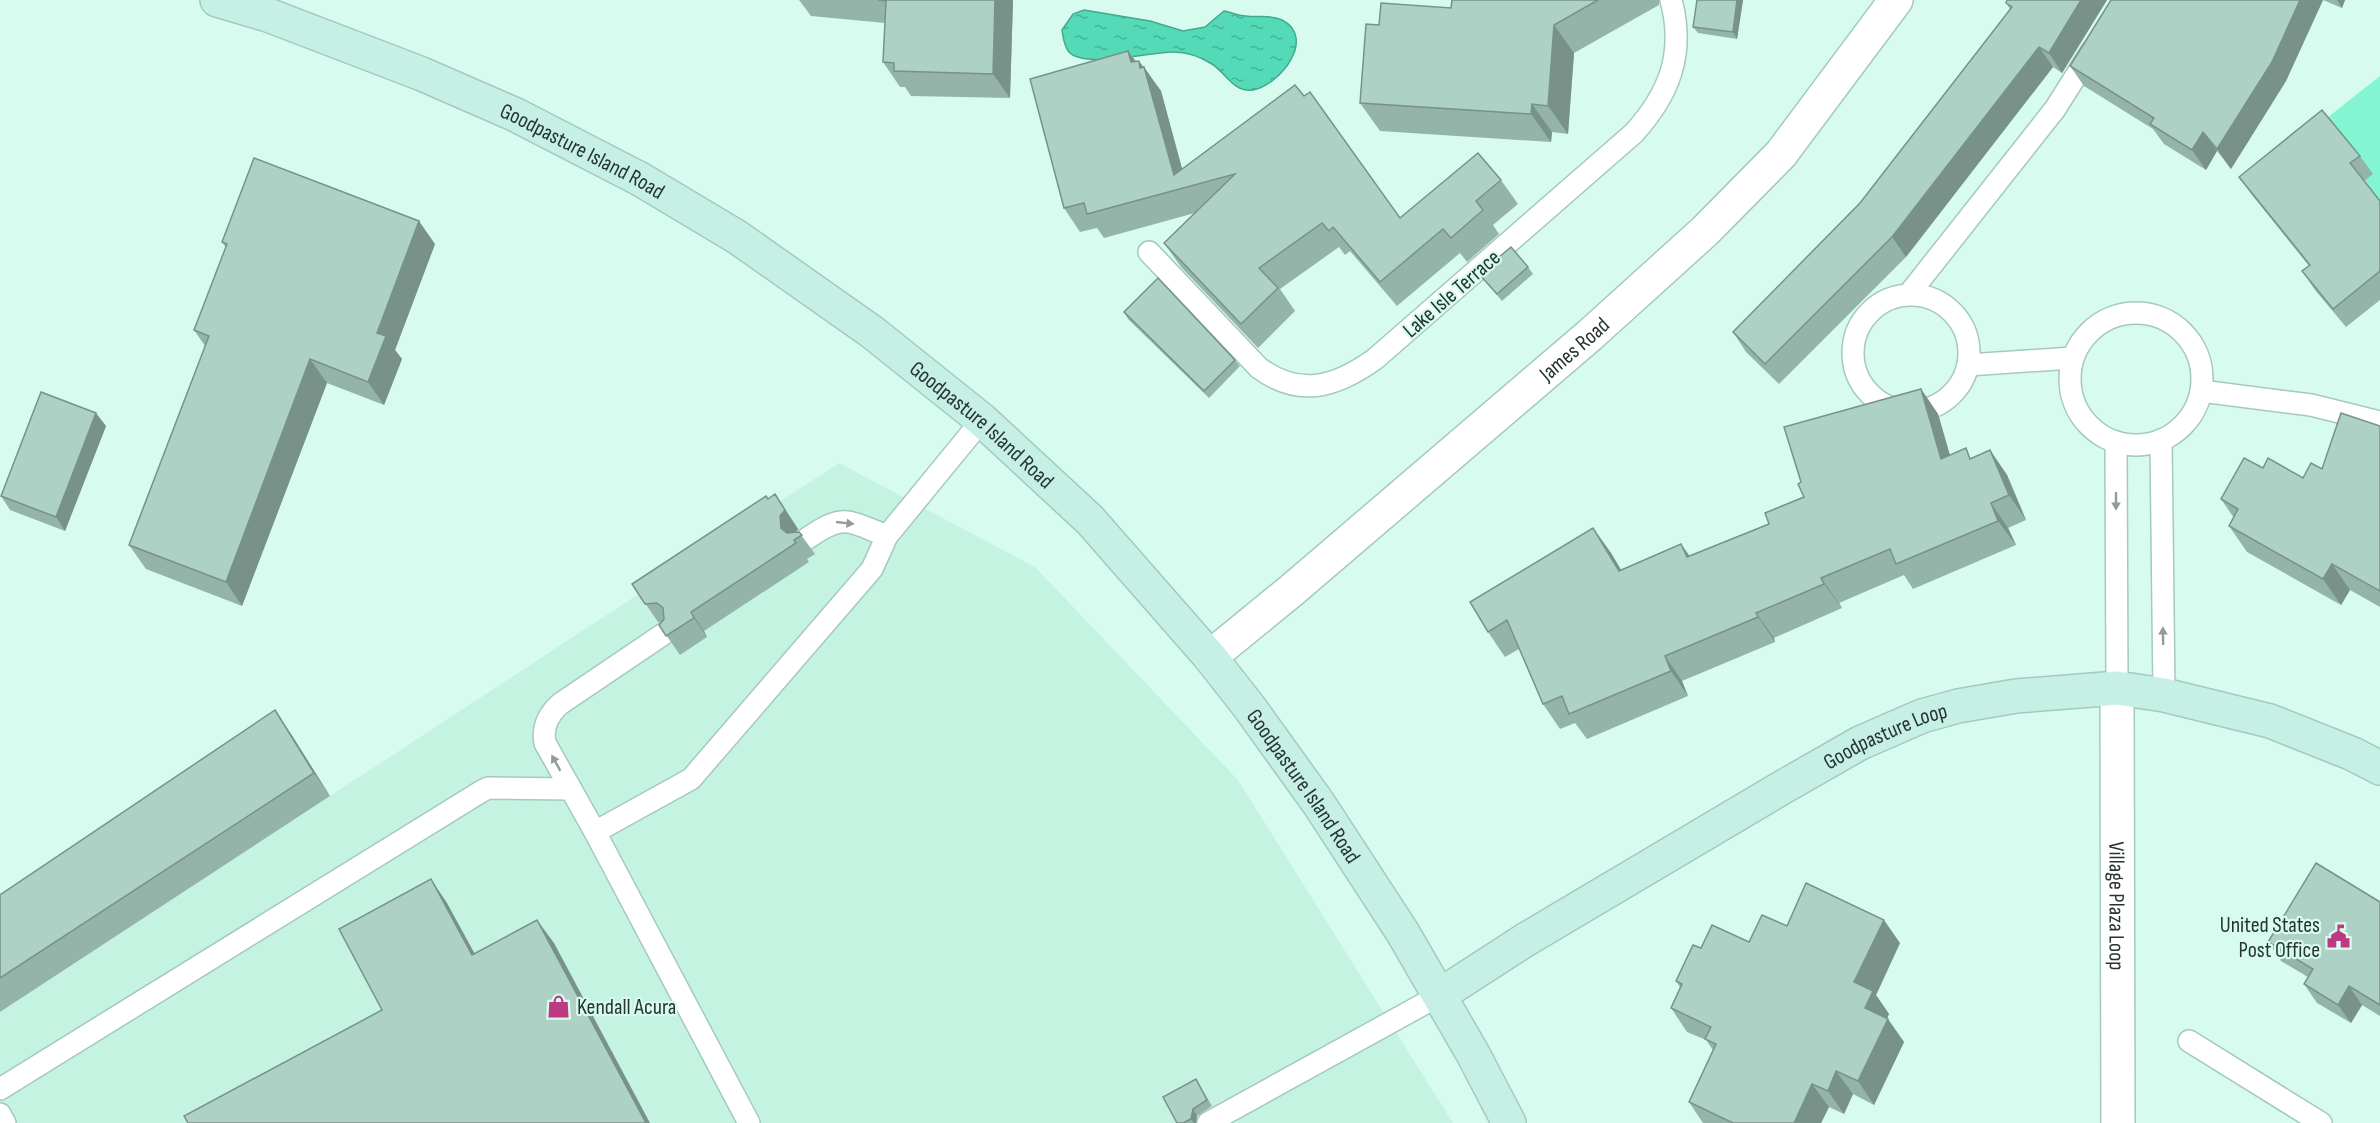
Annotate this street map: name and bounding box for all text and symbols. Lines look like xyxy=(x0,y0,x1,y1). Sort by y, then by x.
street label: Goodpasture Island Road xyxy=(496,98,669,206)
street label: Lake Isle Terrace xyxy=(1398,244,1506,344)
street label: James Road xyxy=(1533,312,1616,388)
street label: Goodpasture Island Road xyxy=(904,356,1059,495)
one-way arrow xyxy=(2111,491,2121,510)
one-way arrow xyxy=(835,518,854,528)
one-way arrow xyxy=(2158,627,2168,646)
street label: Goodpasture Loop xyxy=(1819,698,1950,776)
street label: Goodpasture Island Road xyxy=(1240,704,1366,869)
one-way arrow xyxy=(551,754,561,771)
street label: Village Plaza Loop xyxy=(2102,842,2130,970)
place label: United States Post Office xyxy=(2220,912,2320,964)
public building icon: United States Post Office xyxy=(2325,924,2351,950)
shop icon: Kendall Acura xyxy=(546,993,572,1019)
place label: Kendall Acura xyxy=(577,994,676,1021)

